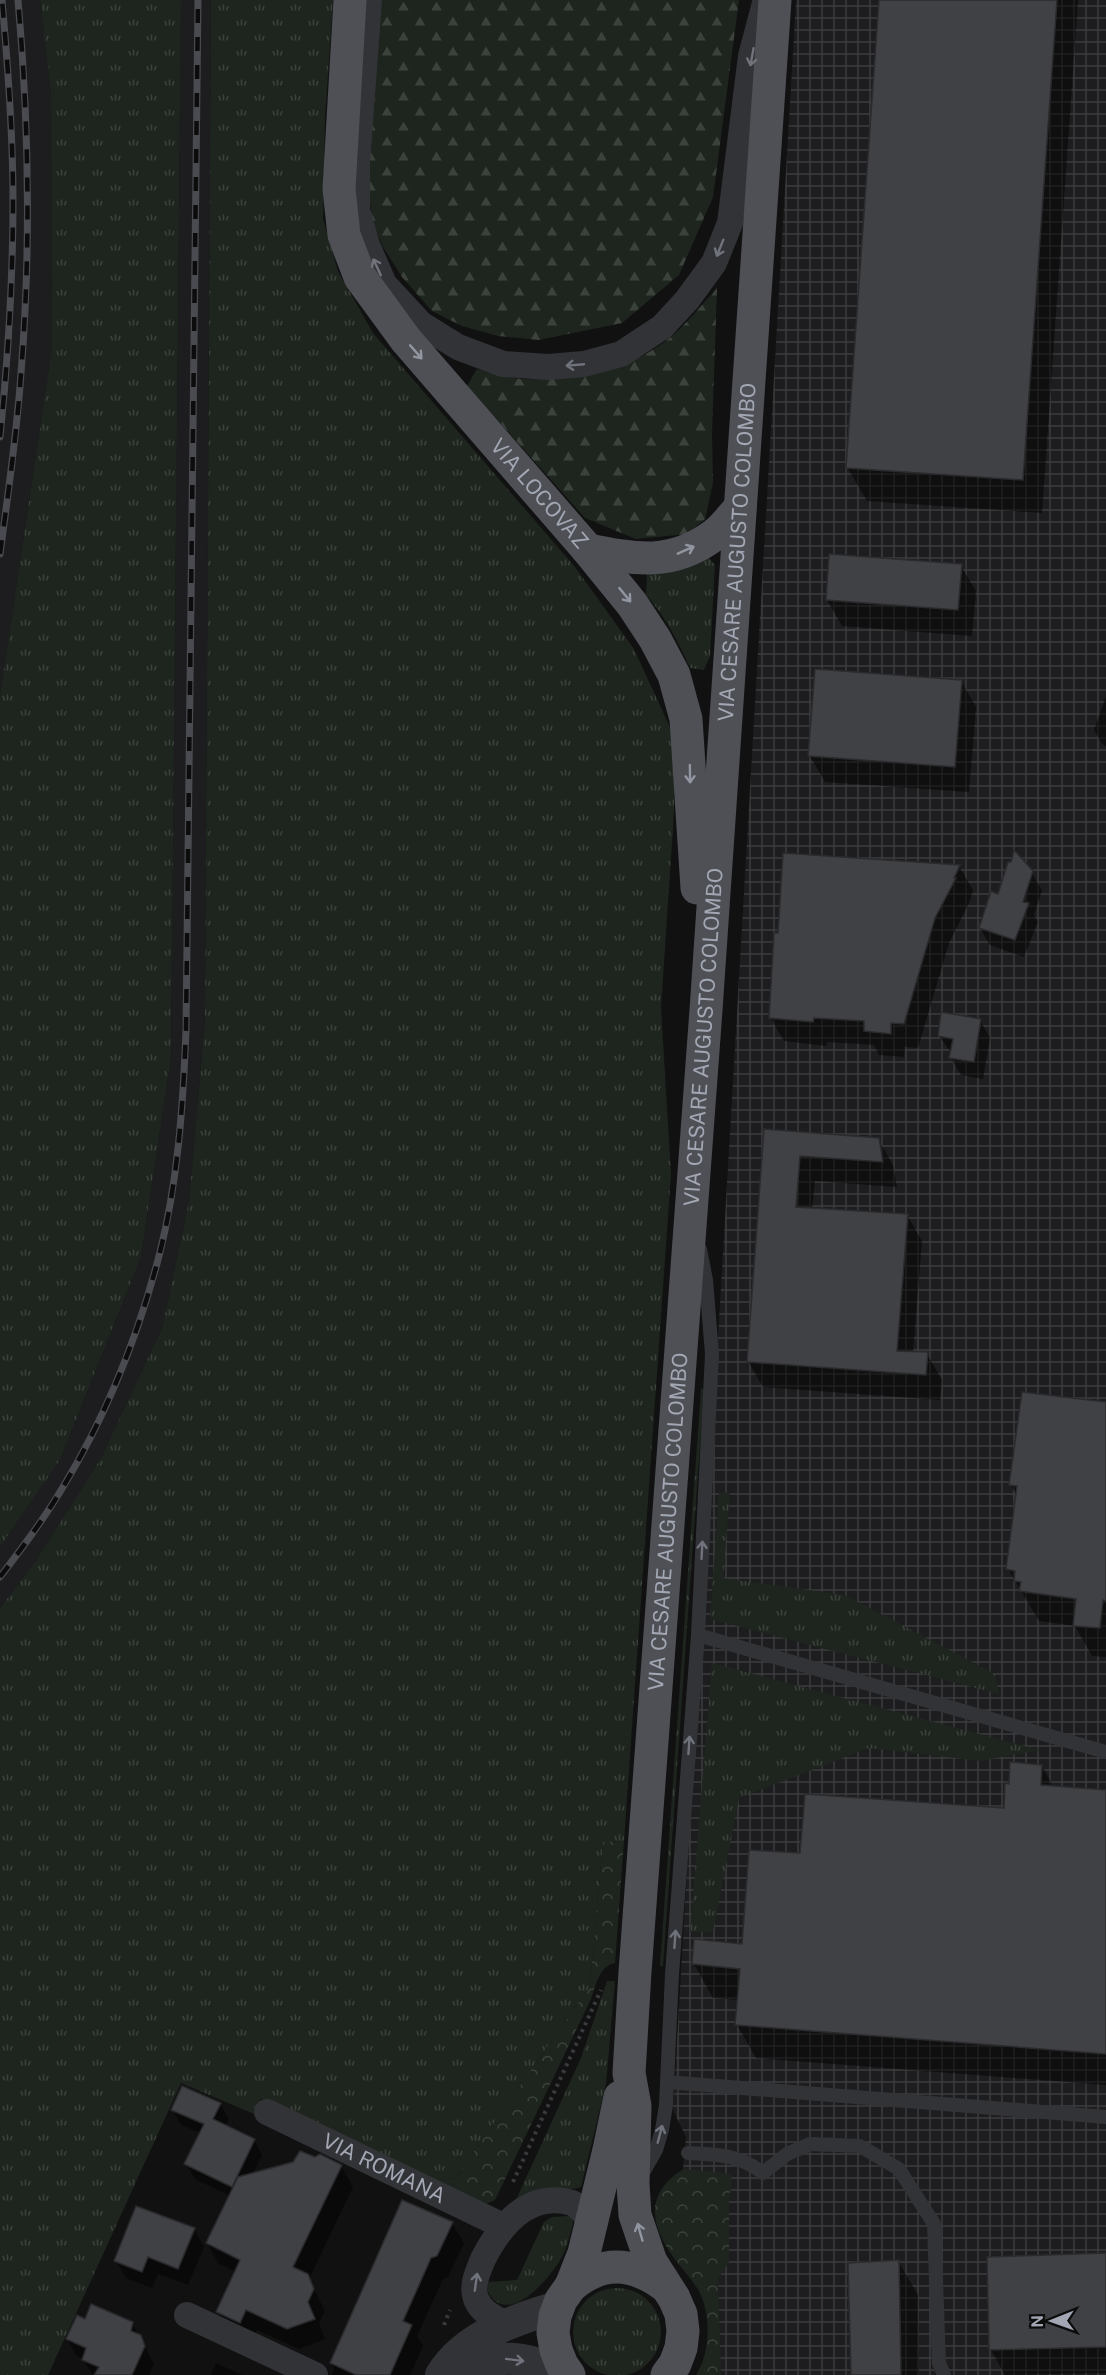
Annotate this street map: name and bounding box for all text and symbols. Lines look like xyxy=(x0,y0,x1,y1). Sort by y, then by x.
one-way arrow xyxy=(746,47,757,66)
one-way arrow xyxy=(714,239,725,257)
one-way arrow xyxy=(370,258,381,276)
one-way arrow xyxy=(409,344,422,360)
one-way arrow xyxy=(566,360,585,371)
street label: VIA CESARE AUGUSTO COLOMBO xyxy=(713,382,761,722)
street label: VIA LOCOVAZ xyxy=(485,434,594,553)
one-way arrow xyxy=(677,544,695,555)
one-way arrow xyxy=(618,587,632,602)
one-way arrow xyxy=(684,764,696,784)
street label: VIA CESARE AUGUSTO COLOMBO xyxy=(679,867,728,1207)
street label: VIA CESARE AUGUSTO COLOMBO xyxy=(643,1352,693,1692)
one-way arrow xyxy=(696,1541,707,1561)
one-way arrow xyxy=(684,1736,695,1755)
one-way arrow xyxy=(670,1930,681,1950)
one-way arrow xyxy=(655,2124,667,2143)
street label: VIA ROMANA xyxy=(319,2128,450,2208)
one-way arrow xyxy=(634,2223,645,2242)
one-way arrow xyxy=(471,2273,482,2292)
north arrow xyxy=(1022,2291,1082,2351)
text: N xyxy=(1028,2315,1047,2328)
one-way arrow xyxy=(505,2354,524,2365)

